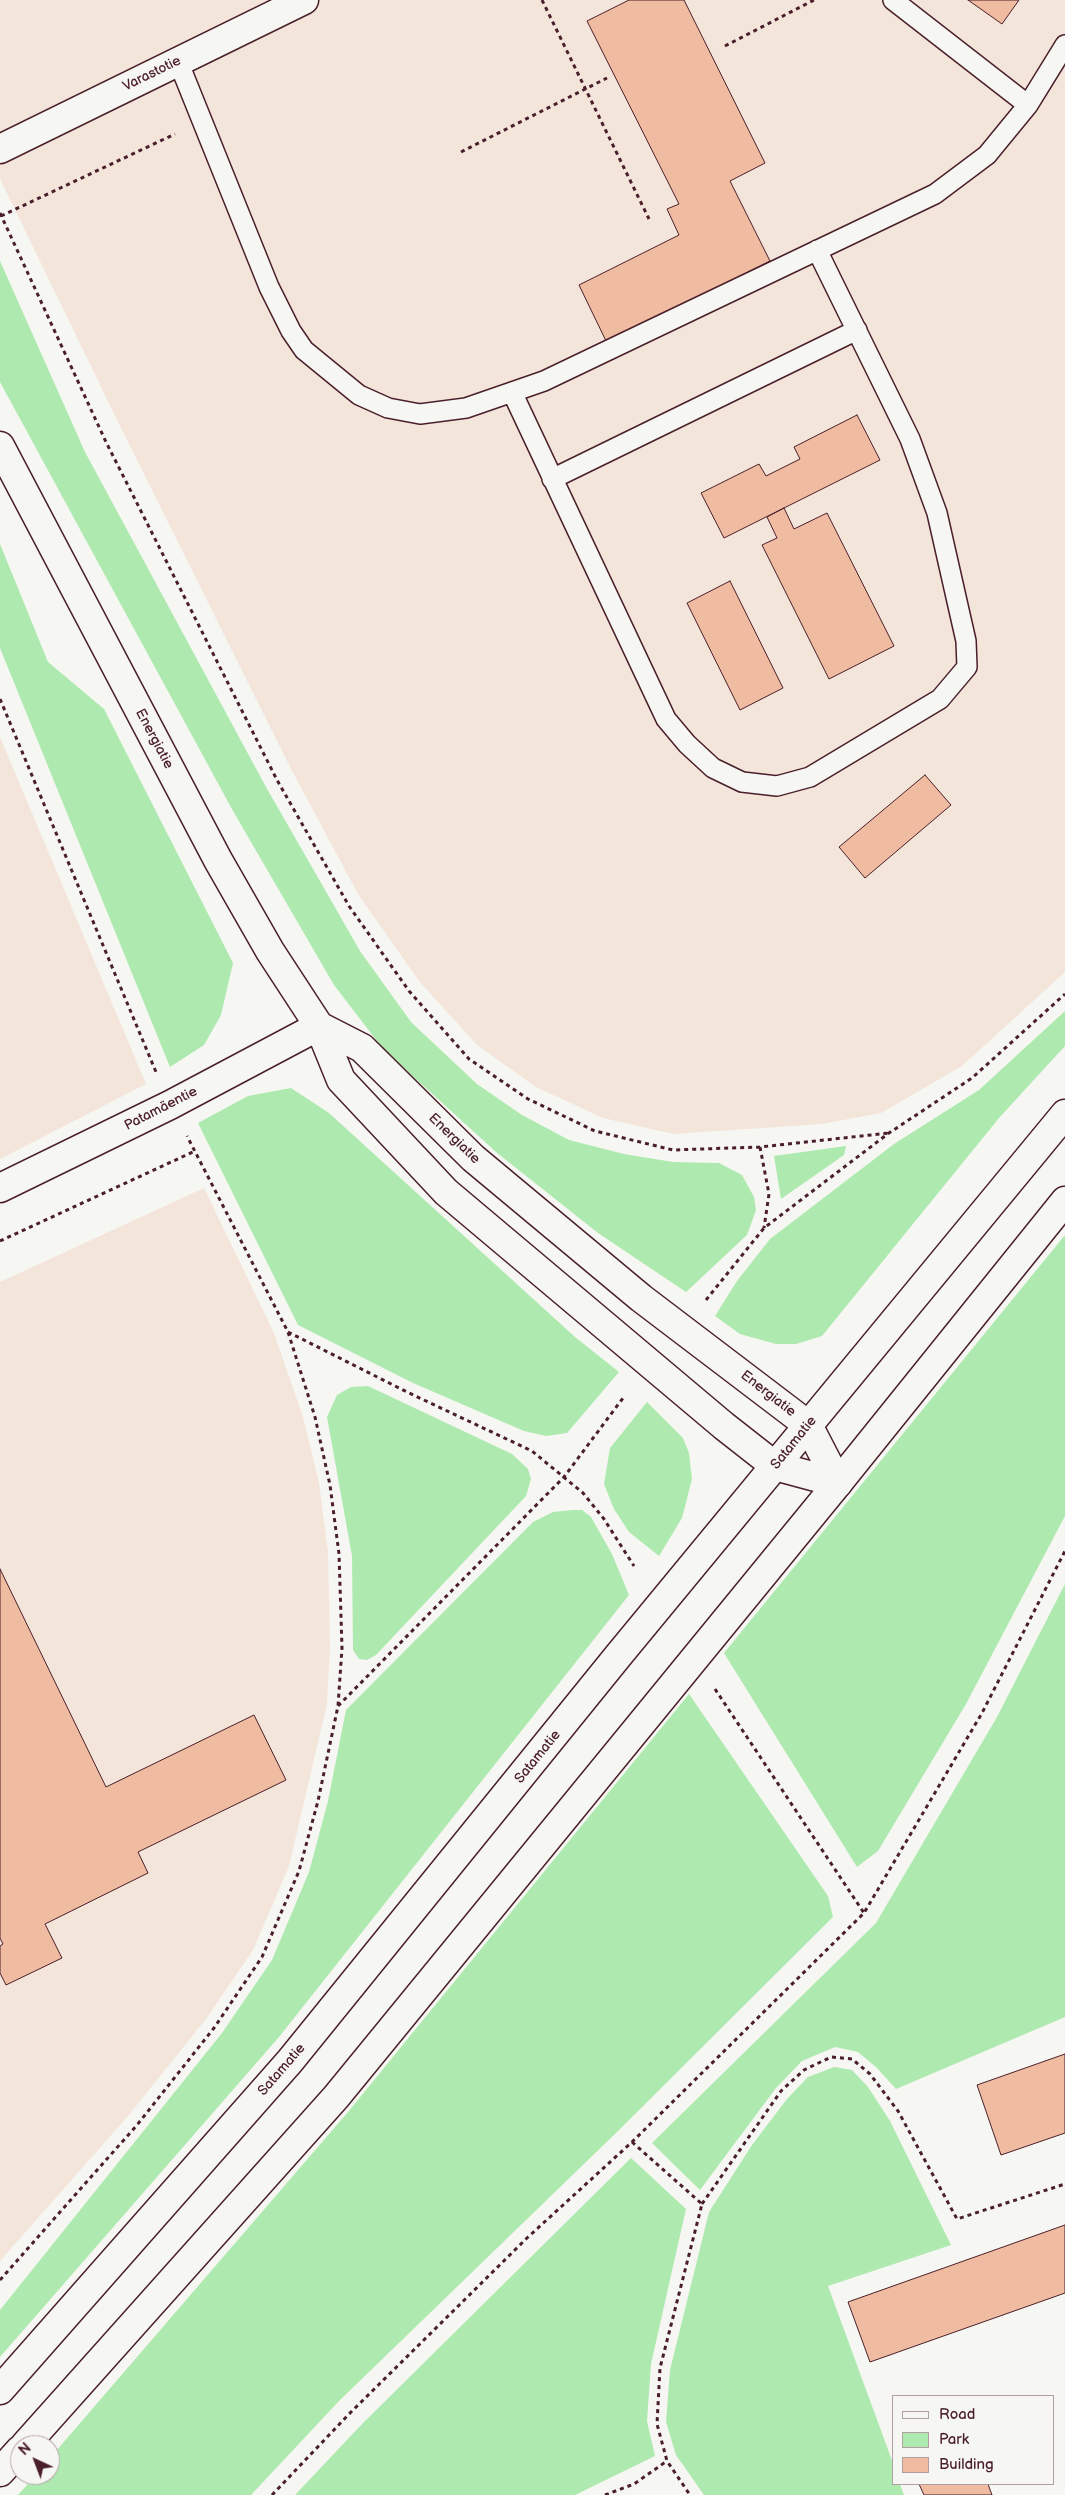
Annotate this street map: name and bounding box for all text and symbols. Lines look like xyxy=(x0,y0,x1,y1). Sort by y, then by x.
street label: Varastotie xyxy=(120,53,184,95)
street label: Energiatie xyxy=(131,706,177,772)
street label: Patamäentie xyxy=(122,1083,200,1135)
street label: Energiatie xyxy=(425,1110,483,1168)
street label: Energiatie xyxy=(737,1367,799,1421)
street label: Satamatie xyxy=(767,1413,821,1473)
street label: Satamatie xyxy=(511,1727,565,1787)
street label: Satamatie xyxy=(255,2040,309,2100)
legend xyxy=(892,2395,1055,2485)
text: Road xyxy=(939,2405,975,2424)
text: Park xyxy=(939,2430,969,2449)
north arrow xyxy=(10,2435,60,2485)
text: N xyxy=(15,2440,35,2459)
text: Building xyxy=(939,2455,994,2474)

